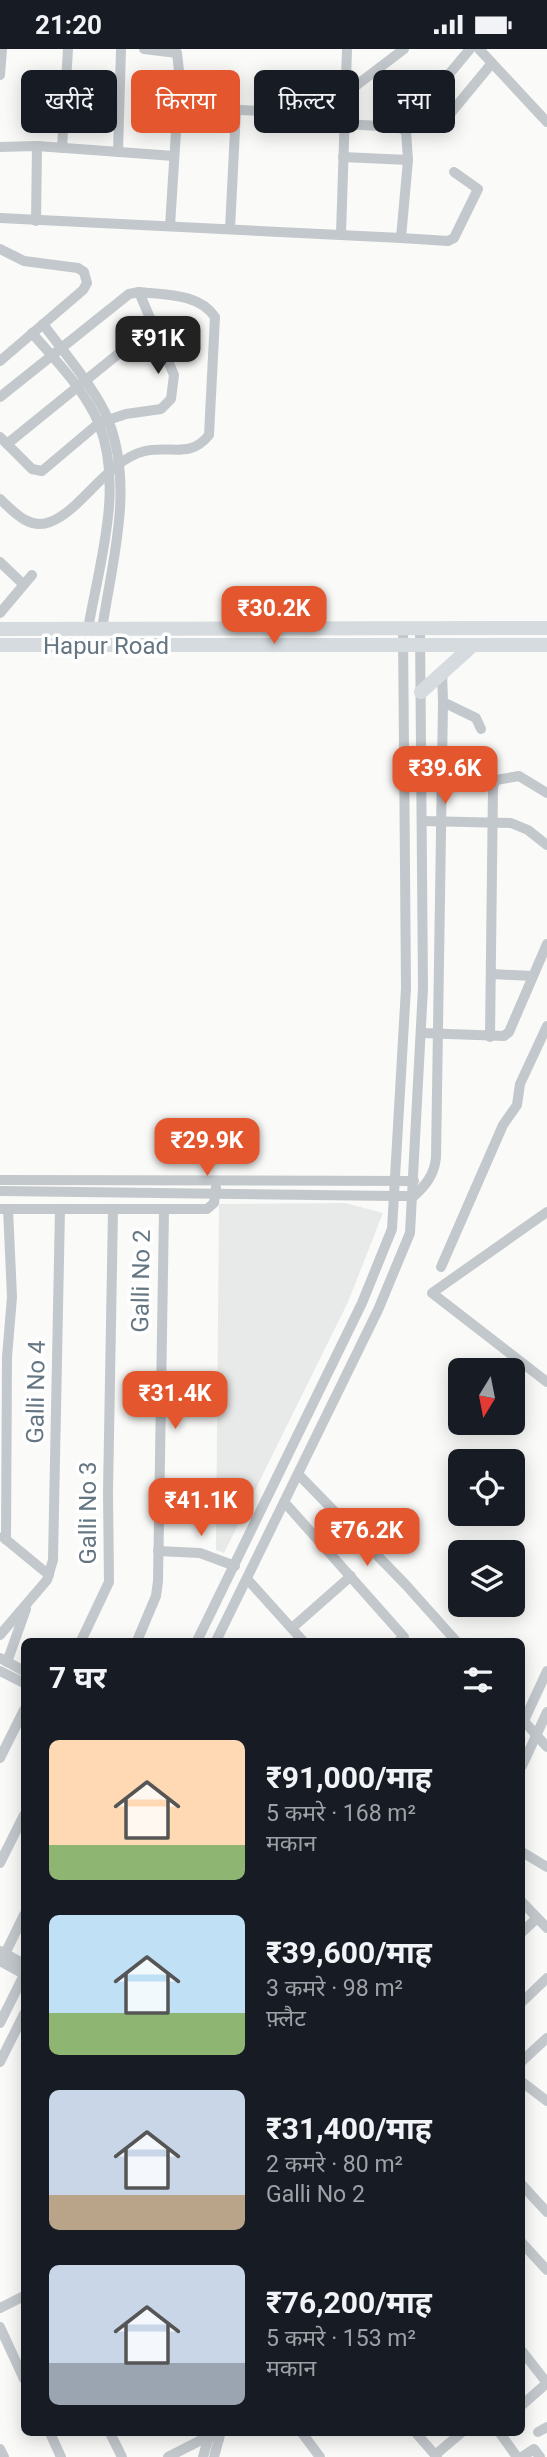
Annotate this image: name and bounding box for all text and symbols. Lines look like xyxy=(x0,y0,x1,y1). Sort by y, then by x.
text: 21:20 xyxy=(35,10,102,40)
chip: खरीदें xyxy=(21,70,117,133)
chip: किराया xyxy=(131,70,240,133)
chip: फ़िल्टर xyxy=(254,70,359,133)
chip: नया xyxy=(373,70,455,133)
pin: ₹91K xyxy=(117,317,199,376)
text: ₹91K xyxy=(131,325,185,352)
pin: ₹30.2K xyxy=(217,587,331,646)
text: ₹30.2K xyxy=(238,595,310,622)
street label: Hapur Road xyxy=(43,632,169,660)
pin: ₹39.6K xyxy=(388,747,502,806)
text: ₹39.6K xyxy=(409,755,481,782)
pin: ₹29.9K xyxy=(150,1119,264,1178)
text: ₹29.9K xyxy=(171,1127,243,1154)
street label: Galli No 2 xyxy=(126,1229,156,1333)
street label: Galli No 4 xyxy=(21,1340,51,1444)
north arrow xyxy=(448,1358,525,1435)
map controls xyxy=(448,1358,525,1617)
pin: ₹31.4K xyxy=(118,1371,232,1431)
text: ₹31.4K xyxy=(139,1380,211,1407)
button: locate xyxy=(448,1449,525,1526)
street label: Galli No 3 xyxy=(74,1461,102,1565)
pin: ₹41.1K xyxy=(144,1479,258,1538)
text: ₹41.1K xyxy=(165,1487,237,1514)
pin: ₹76.2K xyxy=(310,1509,424,1568)
text: ₹76.2K xyxy=(331,1517,403,1544)
button: layers xyxy=(448,1540,525,1617)
text: 7 घर xyxy=(49,1660,106,1695)
icon: filters xyxy=(459,1661,497,1699)
text: ₹91,000/माह xyxy=(266,1760,432,1795)
icon: home xyxy=(105,1768,189,1852)
text: 5 कमरे · 168 m² xyxy=(266,1800,416,1827)
text: मकान xyxy=(266,1830,316,1857)
text: ₹39,600/माह xyxy=(266,1935,432,1970)
icon: home xyxy=(105,1943,189,2027)
text: 3 कमरे · 98 m² xyxy=(266,1975,403,2002)
text: फ़्लैट xyxy=(266,2005,306,2032)
text: ₹31,400/माह xyxy=(266,2111,432,2146)
icon: home xyxy=(105,2118,189,2202)
text: 2 कमरे · 80 m² xyxy=(266,2151,403,2178)
text: Galli No 2 xyxy=(266,2181,365,2208)
text: ₹76,200/माह xyxy=(266,2285,432,2320)
icon: home xyxy=(105,2293,189,2377)
text: 5 कमरे · 153 m² xyxy=(266,2325,416,2352)
text: मकान xyxy=(266,2355,316,2382)

